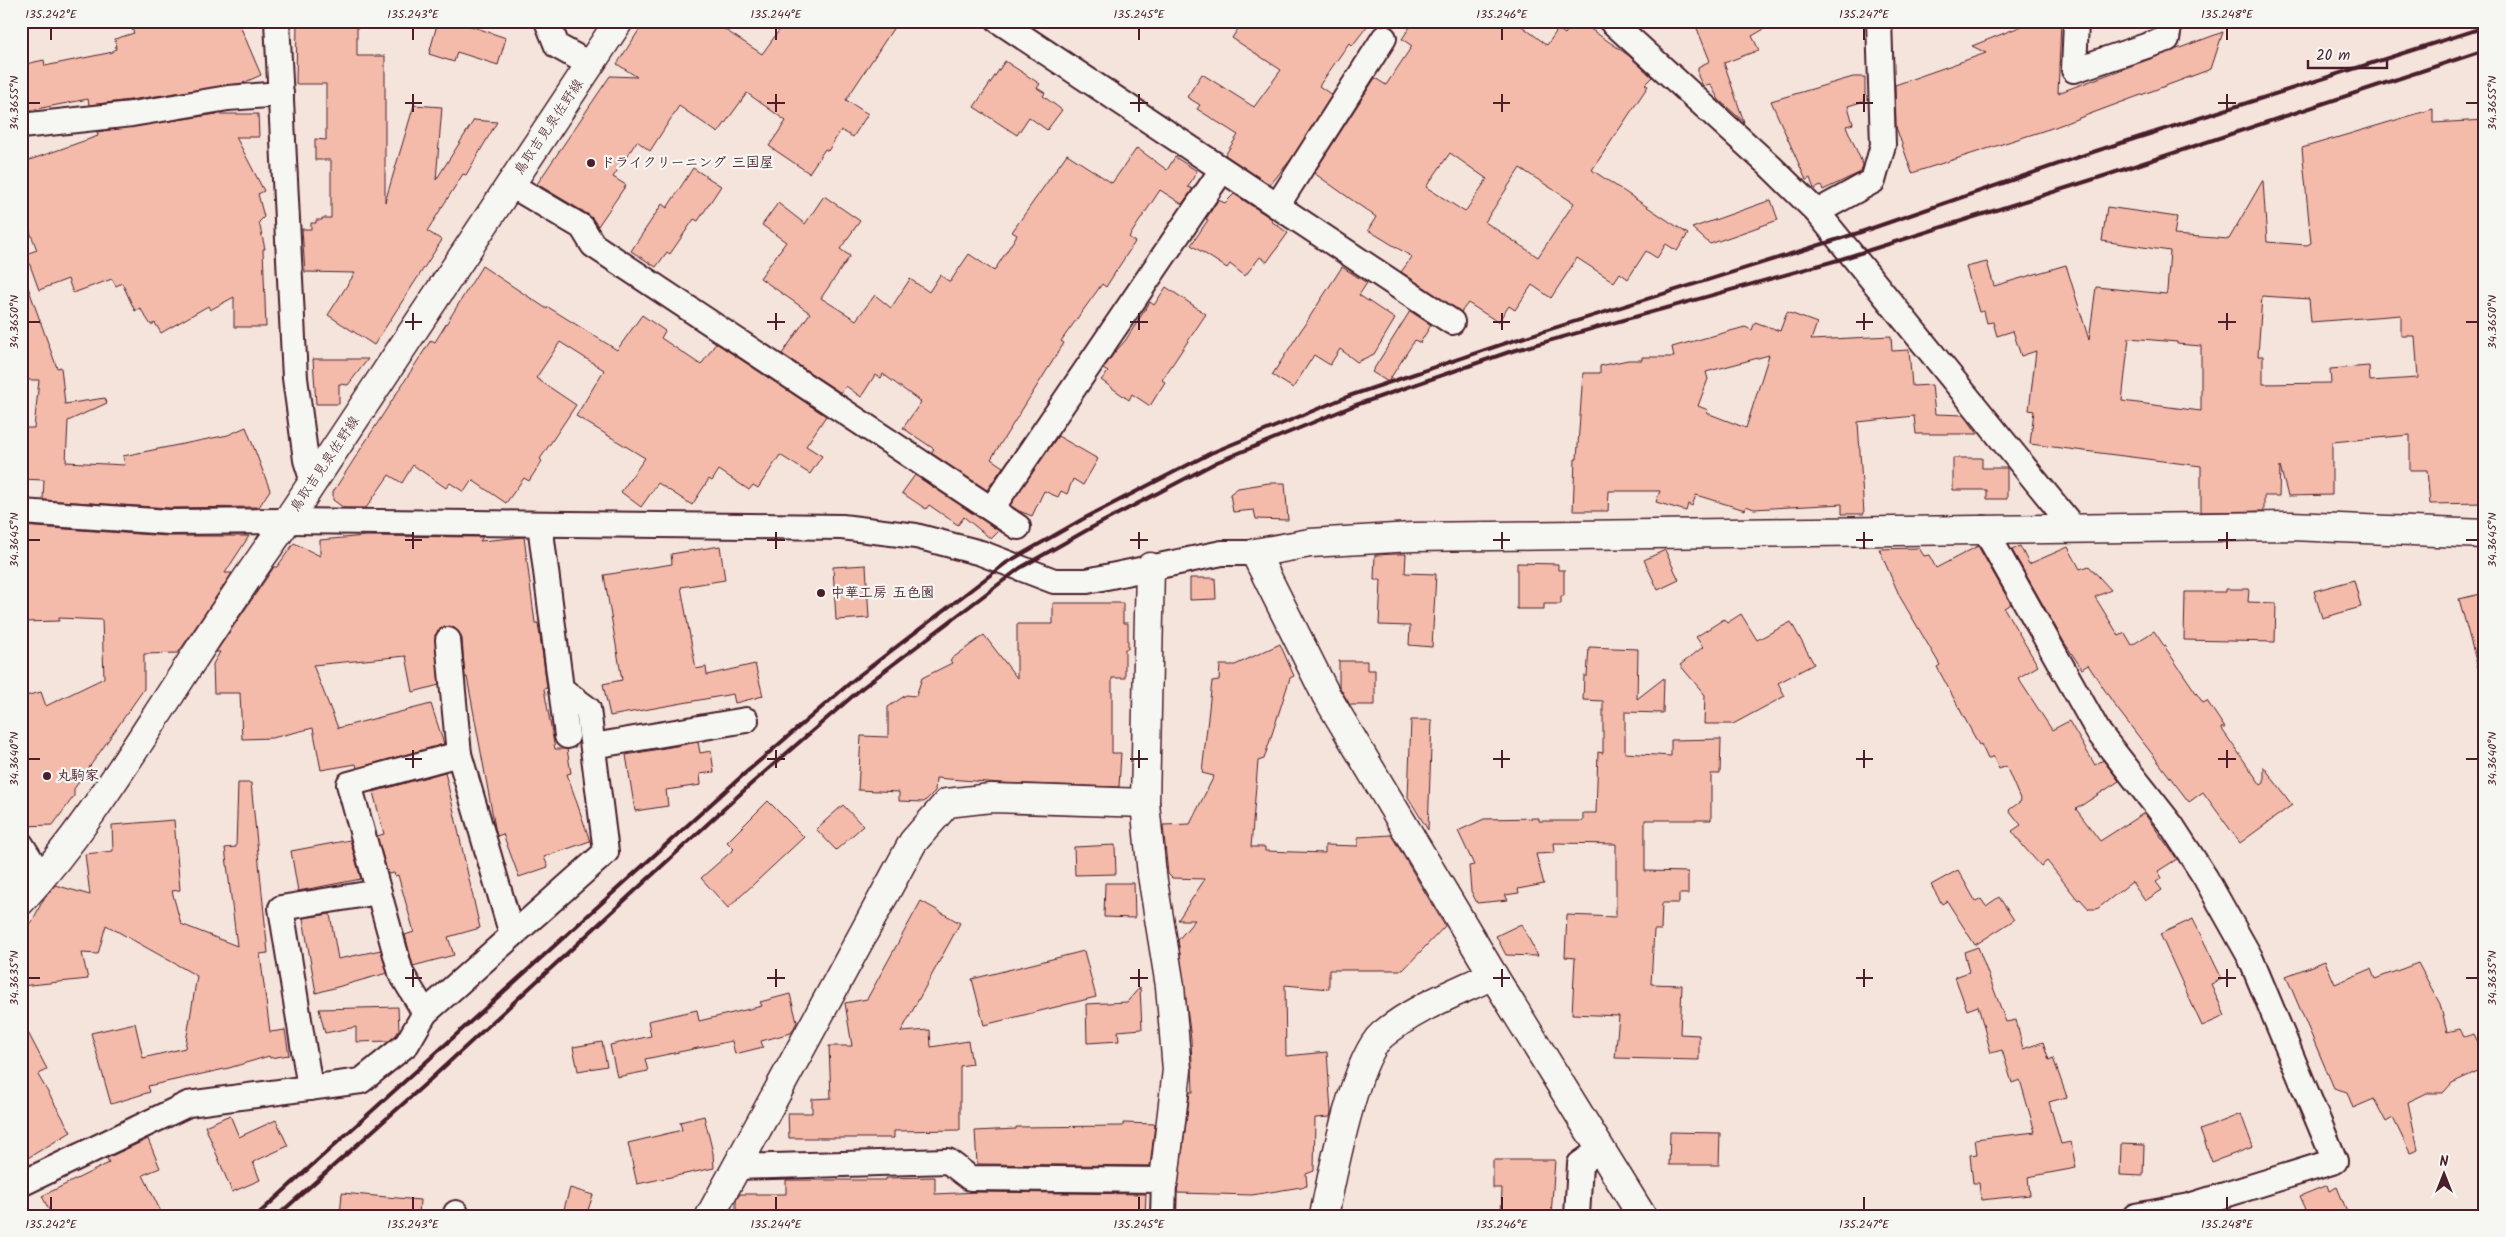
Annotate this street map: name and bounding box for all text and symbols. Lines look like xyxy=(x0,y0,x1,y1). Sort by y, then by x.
text: 135.242°E xyxy=(25,5,78,24)
text: 135.243°E xyxy=(387,5,440,24)
text: 135.244°E xyxy=(750,5,803,24)
text: 135.245°E xyxy=(1113,5,1165,24)
text: 135.246°E xyxy=(1476,5,1529,24)
text: 135.247°E xyxy=(1839,5,1890,24)
text: 135.248°E xyxy=(2201,5,2254,24)
scale bar xyxy=(2308,38,2387,70)
text: 20 m xyxy=(2316,44,2350,68)
street label: 鳥取吉見泉佐野線 xyxy=(509,74,589,180)
text: 34.3655°N xyxy=(5,76,24,130)
text: 34.3655°N xyxy=(2483,76,2502,130)
place label: ドライクリーニング 三国屋 xyxy=(601,152,774,174)
marker: ドライクリーニング 三国屋 xyxy=(585,157,597,169)
text: 34.3650°N xyxy=(5,295,24,349)
text: 34.3650°N xyxy=(2483,295,2502,349)
street label: 鳥取吉見泉佐野線 xyxy=(285,411,365,517)
text: 34.3645°N xyxy=(5,512,24,568)
text: 34.3645°N xyxy=(2483,512,2502,568)
place label: 中華工房 五色園 xyxy=(831,582,934,604)
marker: 中華工房 五色園 xyxy=(815,587,827,599)
text: 34.3640°N xyxy=(5,732,24,786)
text: 34.3640°N xyxy=(2483,732,2502,786)
place label: 丸駒家 xyxy=(57,765,99,787)
marker: 丸駒家 xyxy=(41,770,53,782)
text: 34.3635°N xyxy=(5,950,24,1006)
text: 34.3635°N xyxy=(2483,950,2502,1006)
north arrow xyxy=(2418,1150,2468,1200)
text: N xyxy=(2440,1151,2449,1173)
text: 135.242°E xyxy=(25,1215,78,1234)
text: 135.243°E xyxy=(387,1215,440,1234)
text: 135.244°E xyxy=(750,1215,803,1234)
text: 135.245°E xyxy=(1113,1215,1165,1234)
text: 135.246°E xyxy=(1476,1215,1529,1234)
text: 135.247°E xyxy=(1839,1215,1890,1234)
text: 135.248°E xyxy=(2201,1215,2254,1234)

